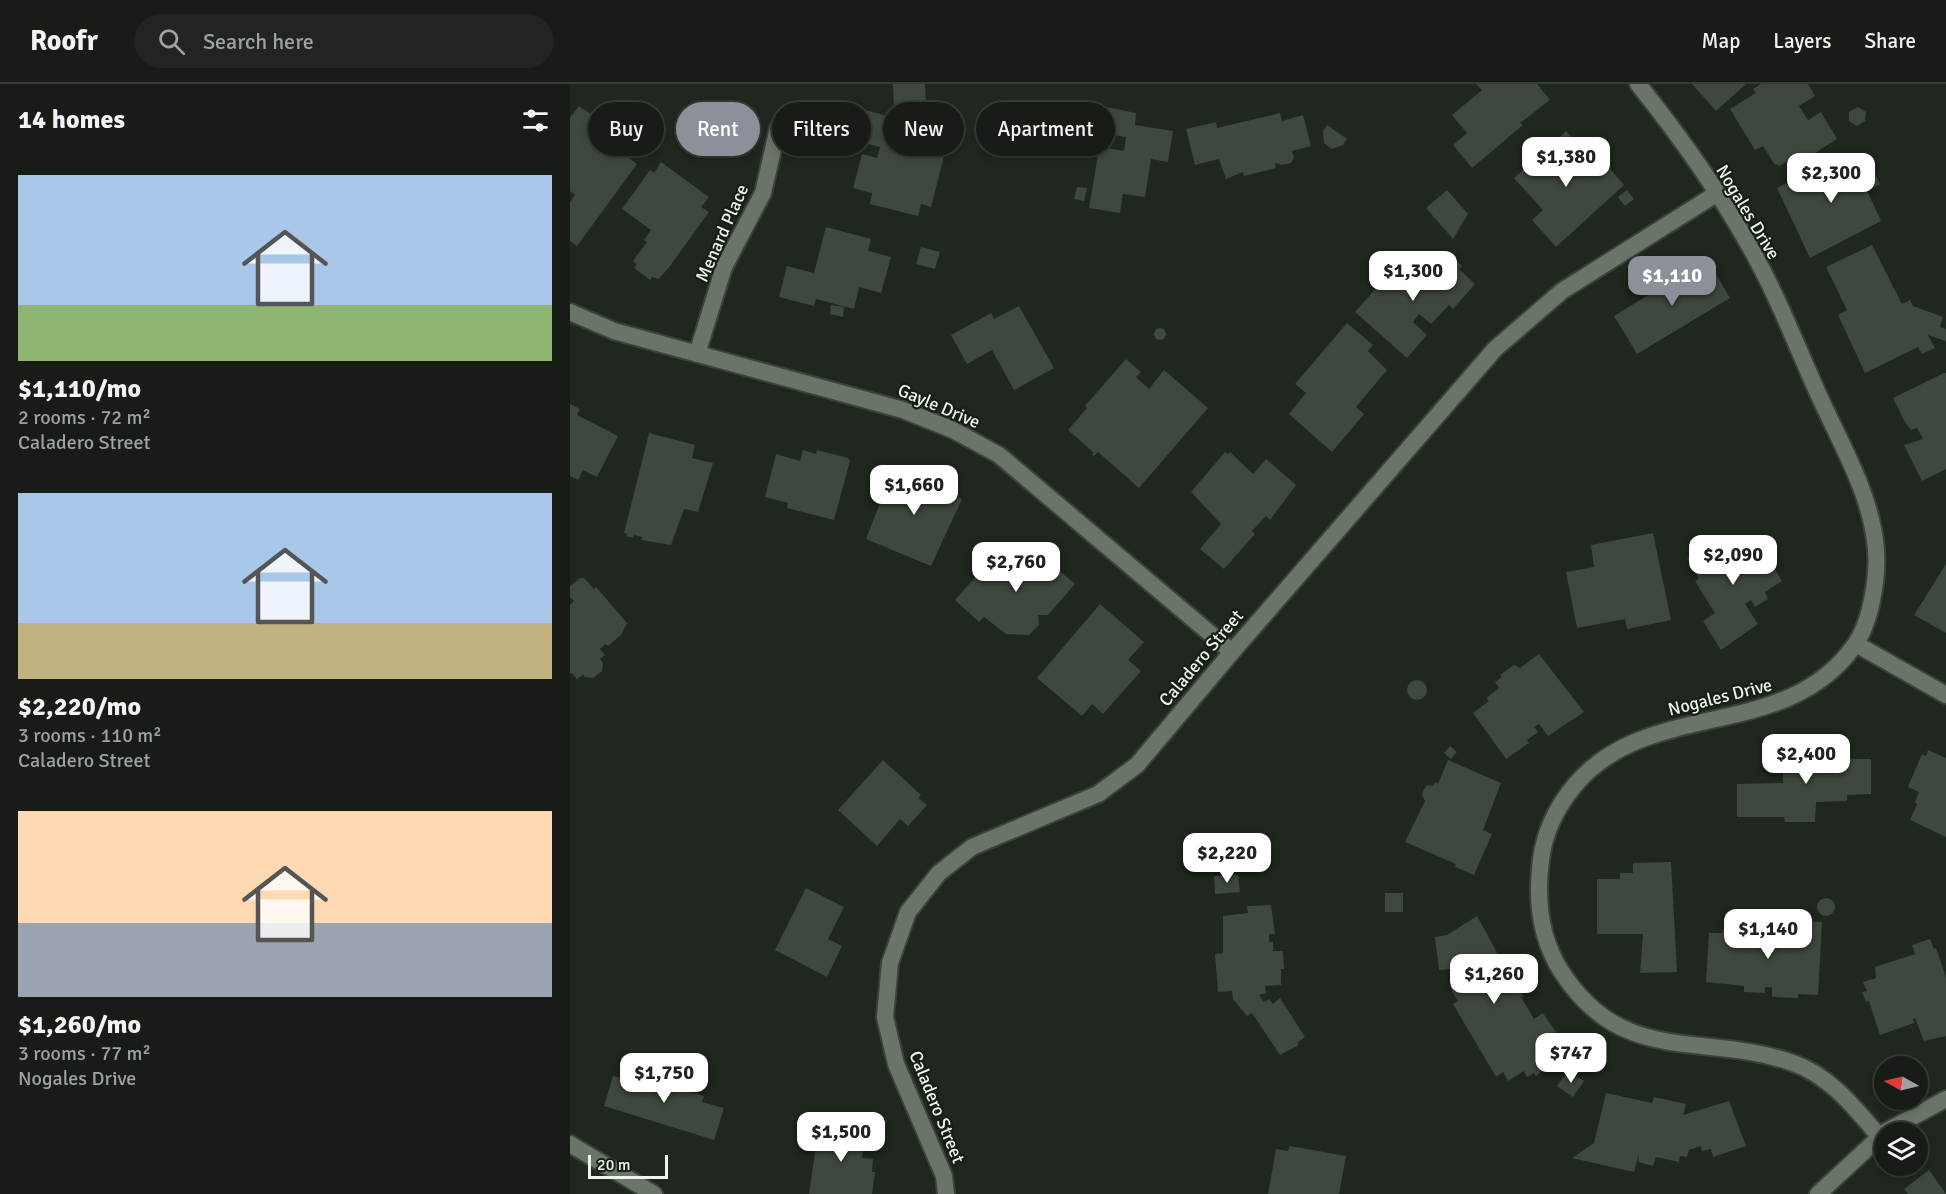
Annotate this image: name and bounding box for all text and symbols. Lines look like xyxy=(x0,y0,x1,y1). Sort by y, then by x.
search box xyxy=(134,14,554,68)
text: Roofr xyxy=(30,24,98,58)
icon: search xyxy=(155,25,188,58)
text: Search here xyxy=(203,28,314,55)
text: Map xyxy=(1702,28,1740,54)
text: Layers xyxy=(1773,28,1831,54)
text: Share xyxy=(1864,28,1916,54)
chip: Buy xyxy=(588,102,664,156)
chip: Rent xyxy=(676,102,760,156)
chip: Filters xyxy=(772,102,871,156)
chip: New xyxy=(883,102,964,156)
chip: Apartment xyxy=(976,102,1115,156)
text: 14 homes xyxy=(18,104,125,136)
icon: filters xyxy=(519,104,552,137)
pin: $1,380 xyxy=(1517,137,1615,188)
text: $1,380 xyxy=(1536,144,1596,169)
pin: $2,300 xyxy=(1782,153,1880,204)
text: $2,300 xyxy=(1801,160,1861,185)
street label: Nogales Drive xyxy=(1711,161,1785,263)
street label: Menard Place xyxy=(691,181,753,285)
icon: home xyxy=(231,214,339,322)
pin: $1,300 xyxy=(1364,251,1462,302)
pin: $1,110 xyxy=(1623,256,1721,307)
text: $1,300 xyxy=(1383,258,1443,283)
text: $1,110 xyxy=(1642,263,1702,288)
text: $1,110/mo xyxy=(18,373,141,405)
street label: Gayle Drive xyxy=(895,379,983,433)
text: 2 rooms · 72 m² xyxy=(18,405,151,430)
text: Caladero Street xyxy=(18,430,151,455)
pin: $1,660 xyxy=(865,465,963,516)
text: $1,660 xyxy=(884,472,944,497)
icon: home xyxy=(231,532,339,640)
pin: $2,090 xyxy=(1684,535,1782,586)
pin: $2,760 xyxy=(967,542,1065,593)
text: $2,090 xyxy=(1703,542,1763,567)
text: $2,760 xyxy=(986,549,1046,574)
street label: Caladero Street xyxy=(1154,605,1248,711)
street label: Nogales Drive xyxy=(1666,673,1774,721)
text: $2,220/mo xyxy=(18,691,141,723)
text: 3 rooms · 110 m² xyxy=(18,723,162,748)
pin: $2,400 xyxy=(1757,734,1855,785)
text: $2,400 xyxy=(1776,741,1836,766)
text: Caladero Street xyxy=(18,748,151,773)
pin: $2,220 xyxy=(1178,833,1276,884)
text: $2,220 xyxy=(1197,840,1257,865)
icon: home xyxy=(231,850,339,958)
pin: $1,140 xyxy=(1719,909,1817,960)
text: $1,140 xyxy=(1738,916,1798,941)
pin: $1,260 xyxy=(1445,954,1543,1005)
text: $1,260 xyxy=(1464,961,1524,986)
text: $1,260/mo xyxy=(18,1009,141,1041)
pin: $747 xyxy=(1535,1033,1607,1084)
text: $747 xyxy=(1549,1040,1593,1065)
text: 3 rooms · 77 m² xyxy=(18,1041,151,1066)
street label: Caladero Street xyxy=(904,1048,970,1166)
pin: $1,750 xyxy=(615,1053,713,1104)
north arrow xyxy=(1874,1056,1928,1110)
map controls xyxy=(1874,1056,1928,1176)
text: $1,750 xyxy=(634,1060,694,1085)
text: Nogales Drive xyxy=(18,1066,136,1091)
pin: $1,500 xyxy=(792,1112,890,1163)
text: $1,500 xyxy=(811,1119,871,1144)
button: layers xyxy=(1874,1122,1928,1176)
scale bar xyxy=(588,1152,668,1180)
text: 20 m xyxy=(597,1155,631,1175)

